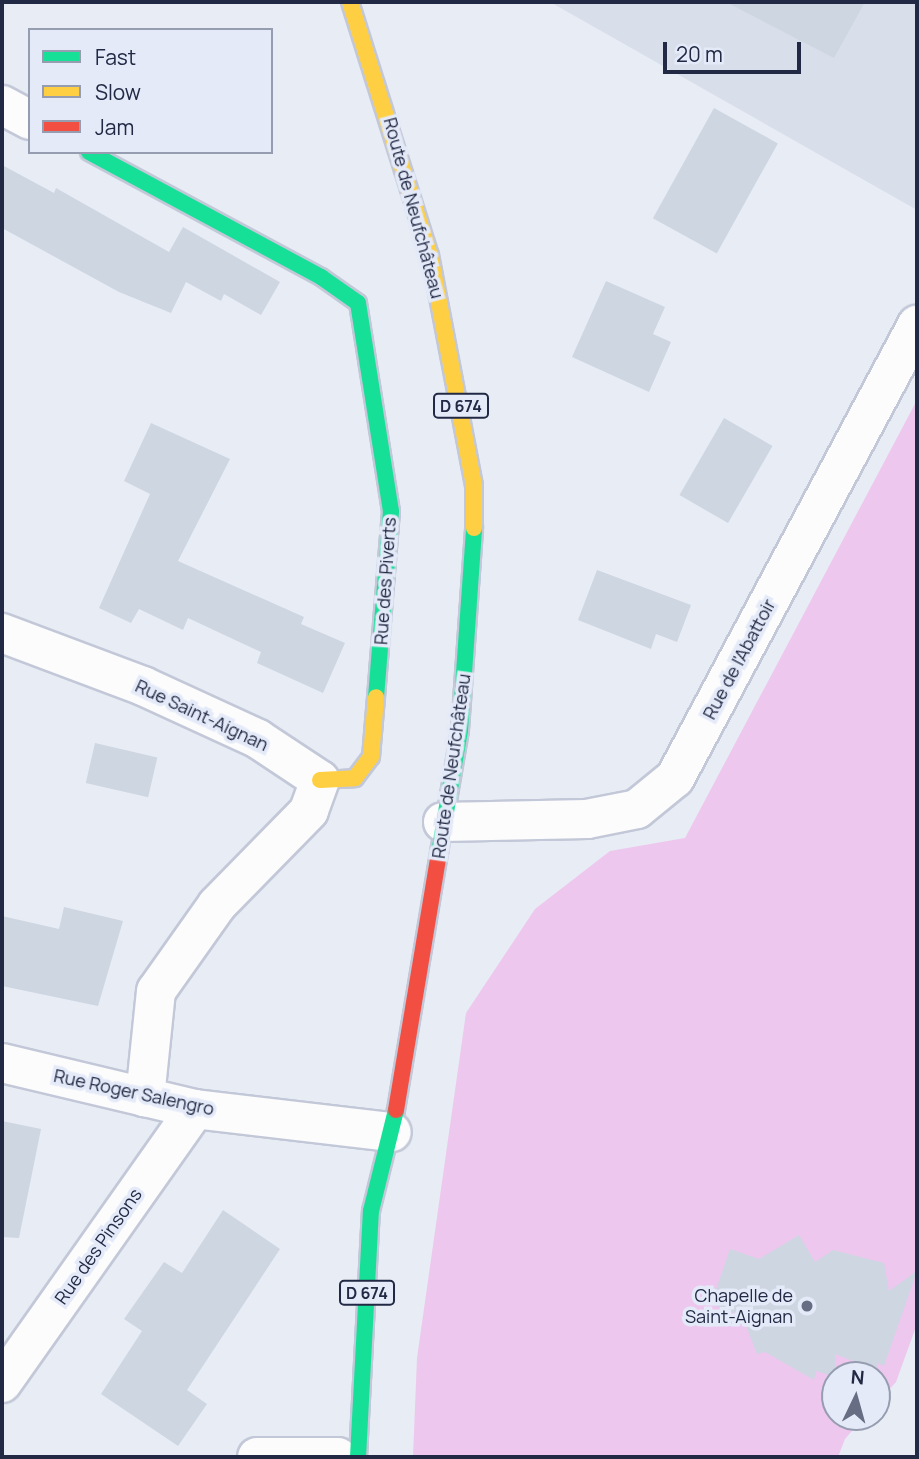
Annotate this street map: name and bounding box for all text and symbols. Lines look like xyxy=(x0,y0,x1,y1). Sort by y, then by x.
legend xyxy=(28,28,273,154)
scale bar xyxy=(667,28,805,72)
text: 20 m xyxy=(676,40,723,68)
text: Fast xyxy=(95,43,136,71)
text: Slow xyxy=(95,78,141,106)
text: Jam xyxy=(95,113,134,141)
street label: Route de Neufchâteau xyxy=(379,115,449,301)
road number: D 674 xyxy=(433,394,489,418)
street label: Rue des Piverts xyxy=(370,516,400,646)
street label: Rue de l'Abattoir xyxy=(698,595,780,723)
street label: Route de Neufchâteau xyxy=(427,672,475,860)
street label: Rue Saint-Aignan xyxy=(132,675,272,755)
street label: Rue Roger Salengro xyxy=(52,1064,216,1120)
street label: Rue des Pinsons xyxy=(50,1184,146,1308)
road number: D 674 xyxy=(339,1280,395,1306)
place label: Chapelle de Saint-Aignan xyxy=(685,1285,793,1328)
marker: Chapelle de Saint-Aignan xyxy=(799,1298,815,1314)
north arrow xyxy=(821,1361,891,1431)
text: N xyxy=(850,1364,866,1391)

